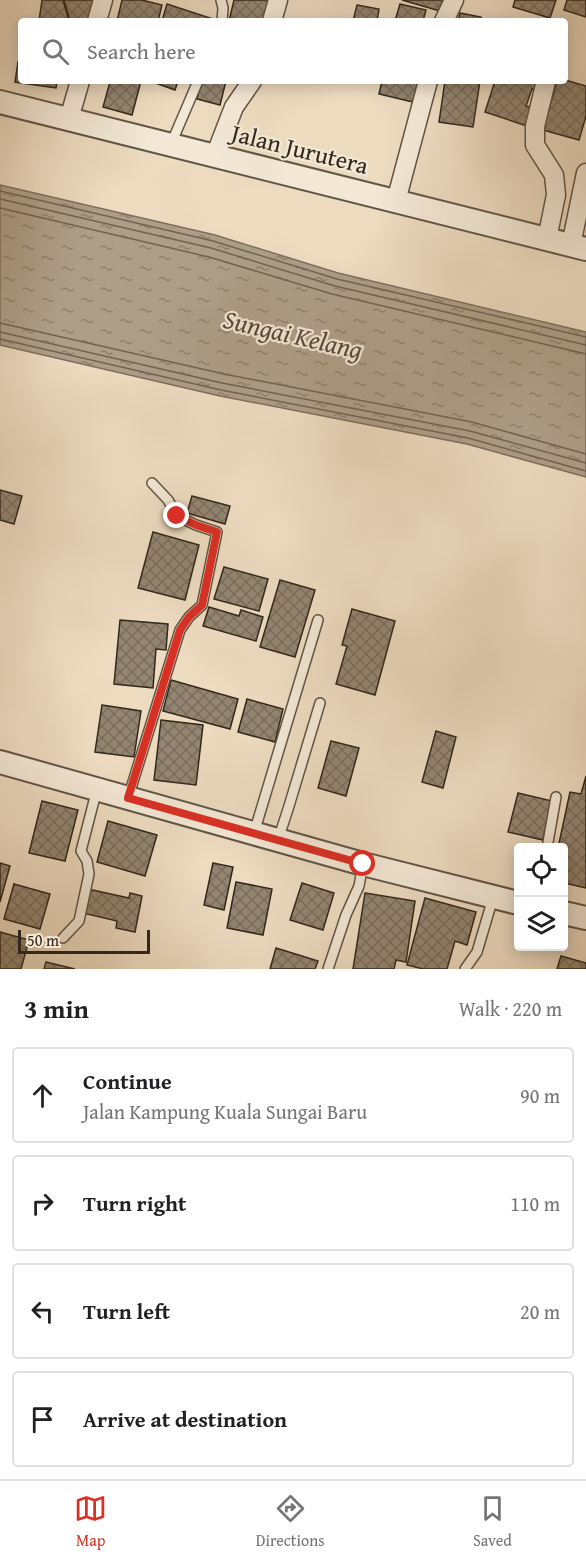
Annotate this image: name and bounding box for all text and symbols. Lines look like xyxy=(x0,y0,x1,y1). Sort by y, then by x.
search box xyxy=(18,18,568,84)
icon: search xyxy=(39,35,72,68)
text: Search here xyxy=(87,35,196,67)
street label: Jalan Jurutera xyxy=(225,114,373,183)
water label: Sungai Kelang xyxy=(219,299,367,369)
route end xyxy=(163,502,189,528)
map controls xyxy=(514,843,568,951)
button: locate xyxy=(514,843,568,897)
route start xyxy=(349,850,375,876)
button: layers xyxy=(514,897,568,951)
scale bar xyxy=(18,927,150,954)
text: 50 m xyxy=(27,928,59,952)
text: 3 min xyxy=(24,989,89,1028)
text: Walk · 220 m xyxy=(459,994,562,1023)
text: Continue xyxy=(83,1065,172,1097)
icon: ahead xyxy=(26,1079,59,1112)
text: 90 m xyxy=(520,1081,560,1110)
text: Jalan Kampung Kuala Sungai Baru xyxy=(83,1097,367,1126)
icon: right xyxy=(26,1187,59,1220)
text: Turn right xyxy=(83,1187,186,1219)
text: 110 m xyxy=(510,1189,560,1218)
icon: left xyxy=(26,1295,59,1328)
text: Turn left xyxy=(83,1295,170,1327)
text: 20 m xyxy=(520,1297,560,1326)
icon: arrive xyxy=(26,1403,59,1436)
text: Arrive at destination xyxy=(83,1403,287,1435)
tab: Map xyxy=(74,1492,107,1552)
tab: Directions xyxy=(256,1492,325,1552)
tab: Saved xyxy=(473,1492,512,1552)

